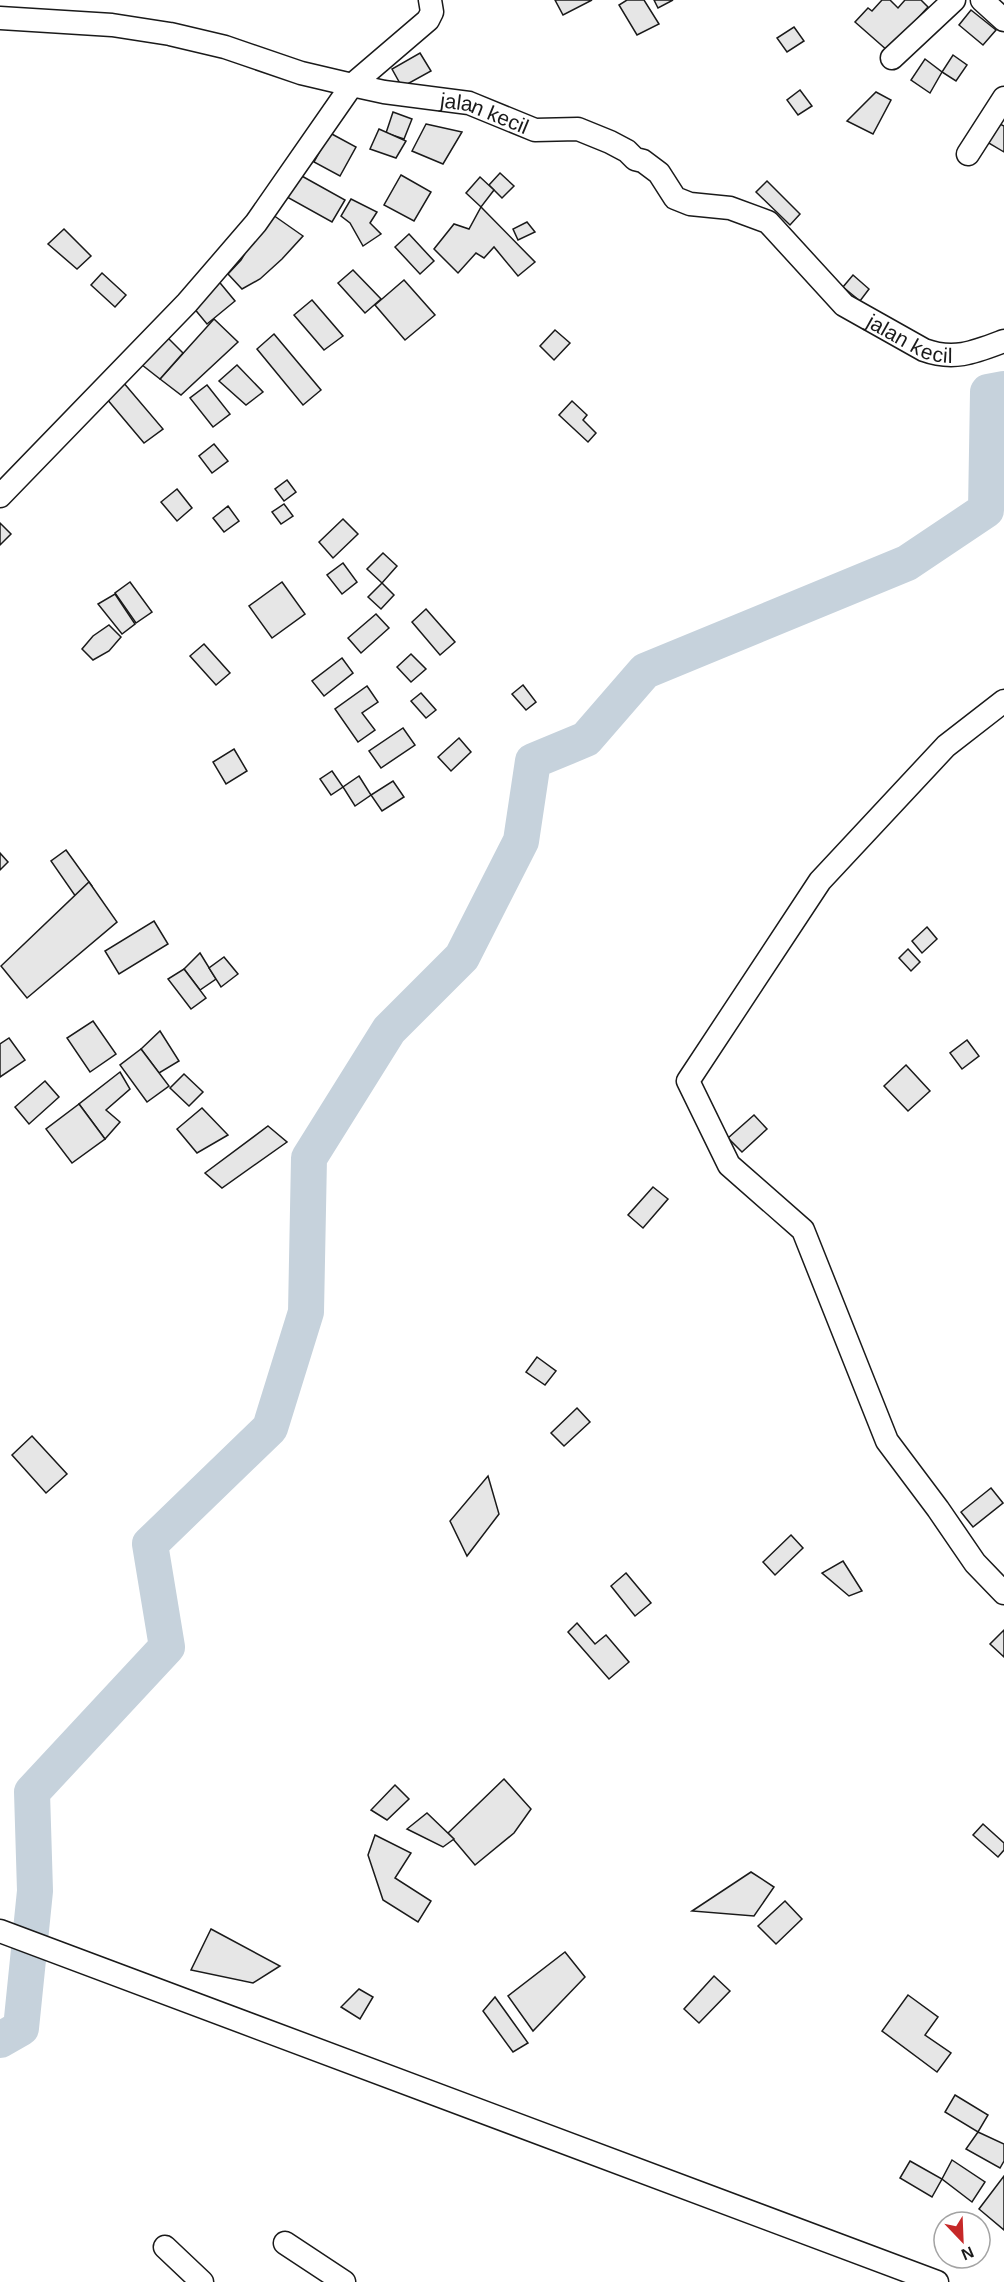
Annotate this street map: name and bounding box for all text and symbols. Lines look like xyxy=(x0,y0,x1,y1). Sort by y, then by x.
street label: jalan kecil xyxy=(438,88,532,138)
street label: jalan kecil xyxy=(862,308,953,367)
north arrow xyxy=(932,2210,992,2270)
text: N xyxy=(959,2243,976,2263)

